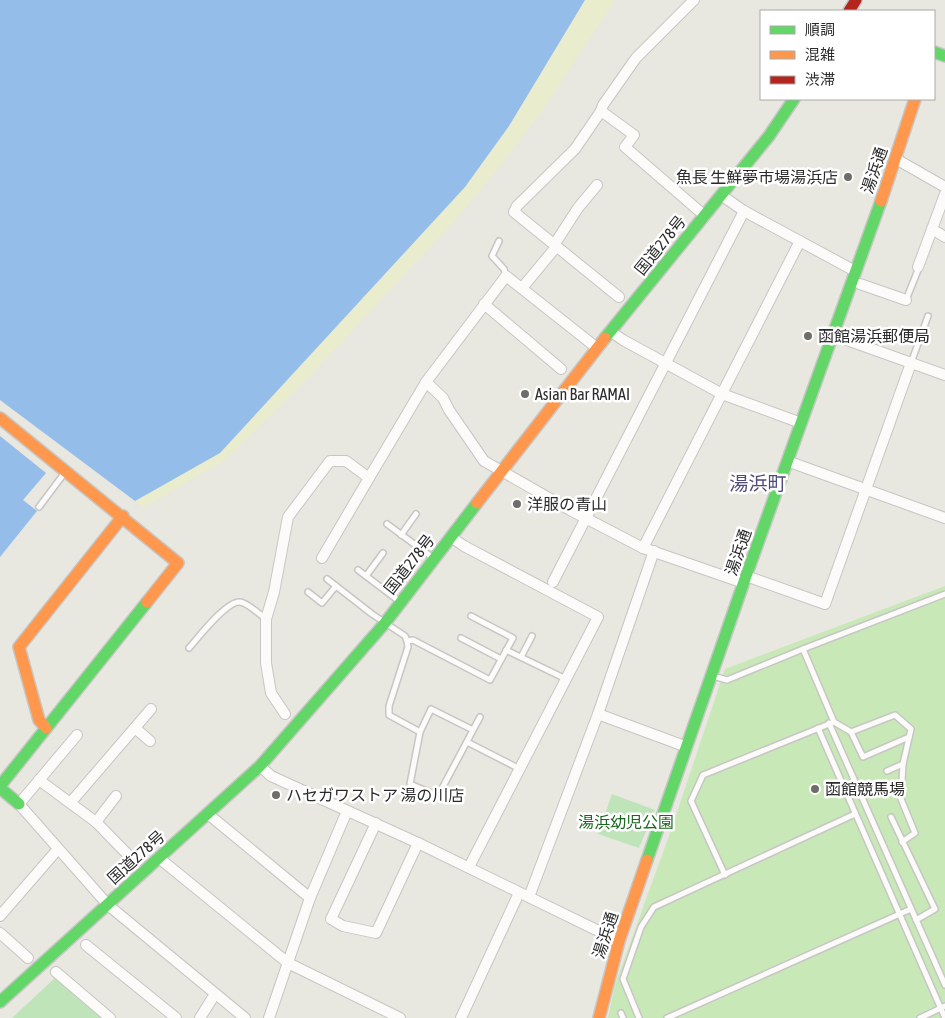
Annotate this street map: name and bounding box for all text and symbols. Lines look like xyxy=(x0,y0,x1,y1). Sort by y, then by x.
legend xyxy=(760,10,935,100)
text: 順調 xyxy=(805,21,835,38)
text: 混雑 xyxy=(805,46,835,63)
text: 渋滞 xyxy=(805,71,835,88)
street label: 湯浜通 xyxy=(858,144,890,196)
place label: 魚長 生鮮夢市場湯浜店 xyxy=(676,168,838,186)
marker: 魚長 生鮮夢市場湯浜店 xyxy=(842,171,854,183)
street label: 国道278号 xyxy=(631,212,689,278)
place label: 函館湯浜郵便局 xyxy=(818,327,930,345)
marker: 函館湯浜郵便局 xyxy=(802,330,814,342)
place label: Asian Bar RAMAI xyxy=(535,385,630,403)
marker: Asian Bar RAMAI xyxy=(519,388,531,400)
district label: 湯浜町 xyxy=(729,472,787,494)
place label: 洋服の青山 xyxy=(527,495,607,513)
marker: 洋服の青山 xyxy=(511,498,523,510)
street label: 湯浜通 xyxy=(722,526,754,578)
street label: 国道278号 xyxy=(380,531,438,597)
place label: 函館競馬場 xyxy=(825,780,905,798)
marker: 函館競馬場 xyxy=(809,783,821,795)
place label: ハセガワストア 湯の川店 xyxy=(286,786,464,804)
marker: ハセガワストア 湯の川店 xyxy=(270,789,282,801)
park label: 湯浜幼児公園 xyxy=(578,813,674,831)
street label: 国道278号 xyxy=(104,827,168,887)
street label: 湯浜通 xyxy=(589,909,621,961)

